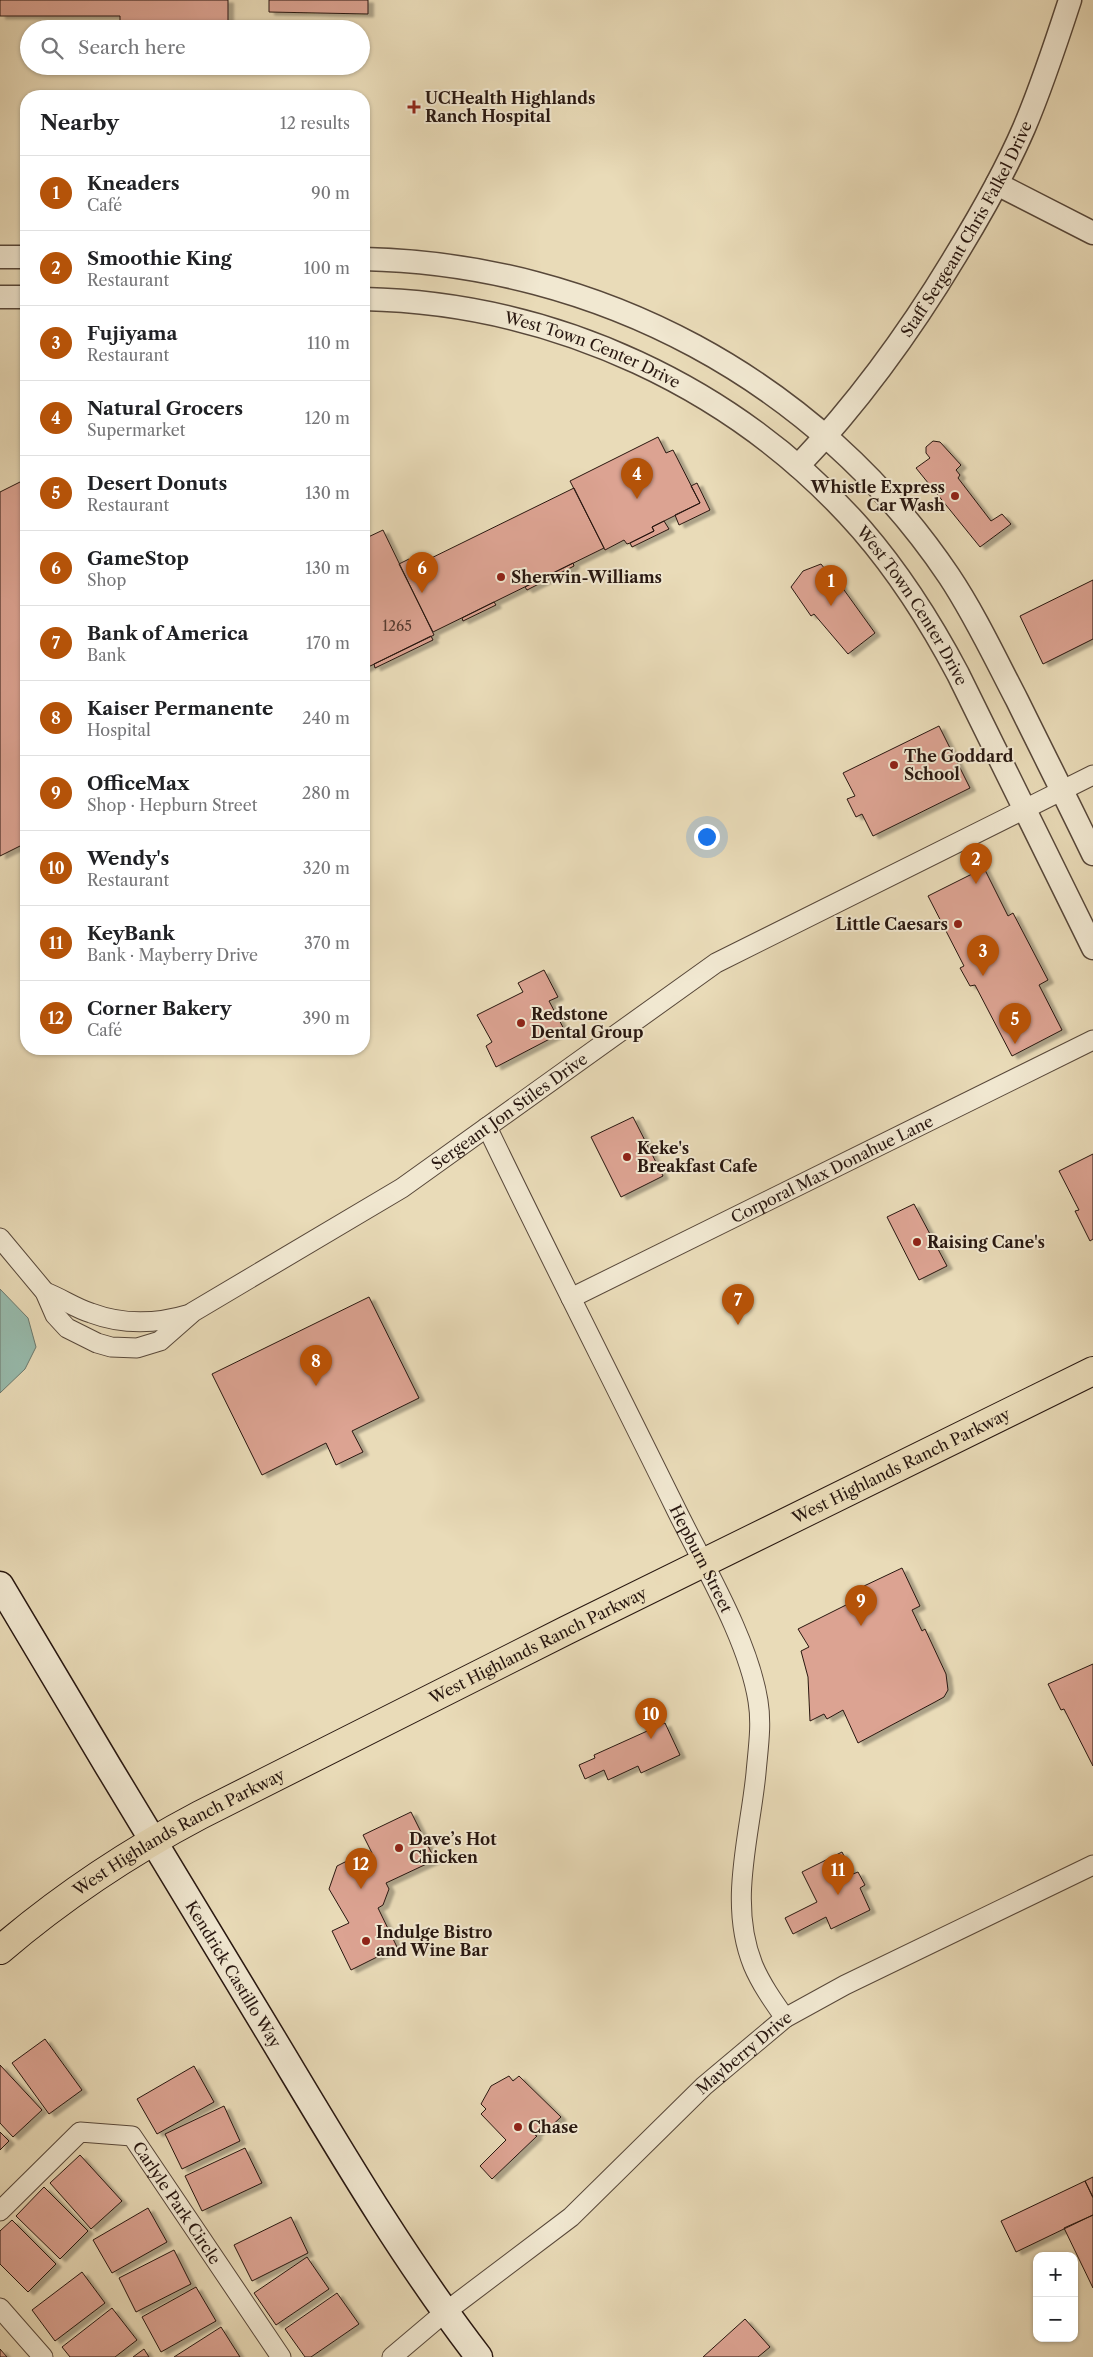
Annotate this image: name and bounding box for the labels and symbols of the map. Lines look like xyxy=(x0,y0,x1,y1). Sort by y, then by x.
place label: UCHealth Highlands Ranch Hospital xyxy=(425,88,595,126)
marker: UCHealth Highlands Ranch Hospital xyxy=(407,100,421,114)
street label: Staff Sergeant Chris Falkel Drive xyxy=(896,118,1036,341)
street label: West Town Center Drive xyxy=(502,307,684,392)
pin: 4 xyxy=(621,458,653,499)
place label: Whistle Express Car Wash xyxy=(810,477,945,515)
marker: Whistle Express Car Wash xyxy=(949,490,961,502)
street label: West Town Center Drive xyxy=(852,521,972,689)
pin: 6 xyxy=(406,552,438,593)
pin: 1 xyxy=(815,565,847,606)
place label: Sherwin-Williams xyxy=(511,567,662,587)
marker: Sherwin-Williams xyxy=(495,571,507,583)
house number: 1265 xyxy=(382,617,412,635)
place label: The Goddard School xyxy=(904,746,1014,784)
marker: The Goddard School xyxy=(888,759,900,771)
your location xyxy=(694,824,720,850)
pin: 2 xyxy=(960,843,992,884)
place label: Little Caesars xyxy=(836,914,948,934)
marker: Little Caesars xyxy=(952,918,964,930)
pin: 3 xyxy=(967,935,999,976)
pin: 5 xyxy=(999,1003,1031,1044)
place label: Redstone Dental Group xyxy=(531,1004,644,1042)
marker: Redstone Dental Group xyxy=(515,1017,527,1029)
street label: Sergeant Jon Stiles Drive xyxy=(427,1049,591,1174)
street label: Corporal Max Donahue Lane xyxy=(728,1111,936,1227)
place label: Keke's Breakfast Cafe xyxy=(637,1138,758,1176)
marker: Keke's Breakfast Cafe xyxy=(621,1151,633,1163)
place label: Raising Cane's xyxy=(927,1232,1045,1252)
marker: Raising Cane's xyxy=(911,1236,923,1248)
pin: 7 xyxy=(722,1284,754,1325)
pin: 8 xyxy=(300,1345,332,1386)
street label: West Highlands Ranch Parkway xyxy=(788,1403,1014,1528)
street label: Hepburn Street xyxy=(665,1501,737,1616)
street label: West Highlands Ranch Parkway xyxy=(425,1582,651,1708)
pin: 9 xyxy=(845,1585,877,1626)
pin: 10 xyxy=(635,1698,667,1739)
street label: West Highlands Ranch Parkway xyxy=(68,1764,289,1900)
place label: Dave’s Hot Chicken xyxy=(409,1829,497,1867)
marker: Dave’s Hot Chicken xyxy=(393,1842,405,1854)
pin: 12 xyxy=(345,1848,377,1889)
pin: 11 xyxy=(822,1854,854,1895)
street label: Kendrick Castillo Way xyxy=(181,1897,286,2052)
place label: Indulge Bistro and Wine Bar xyxy=(376,1922,493,1960)
marker: Indulge Bistro and Wine Bar xyxy=(360,1935,372,1947)
street label: Mayberry Drive xyxy=(692,2006,795,2099)
place label: Chase xyxy=(528,2117,579,2137)
marker: Chase xyxy=(512,2121,524,2133)
street label: Carlyle Park Circle xyxy=(129,2138,225,2268)

